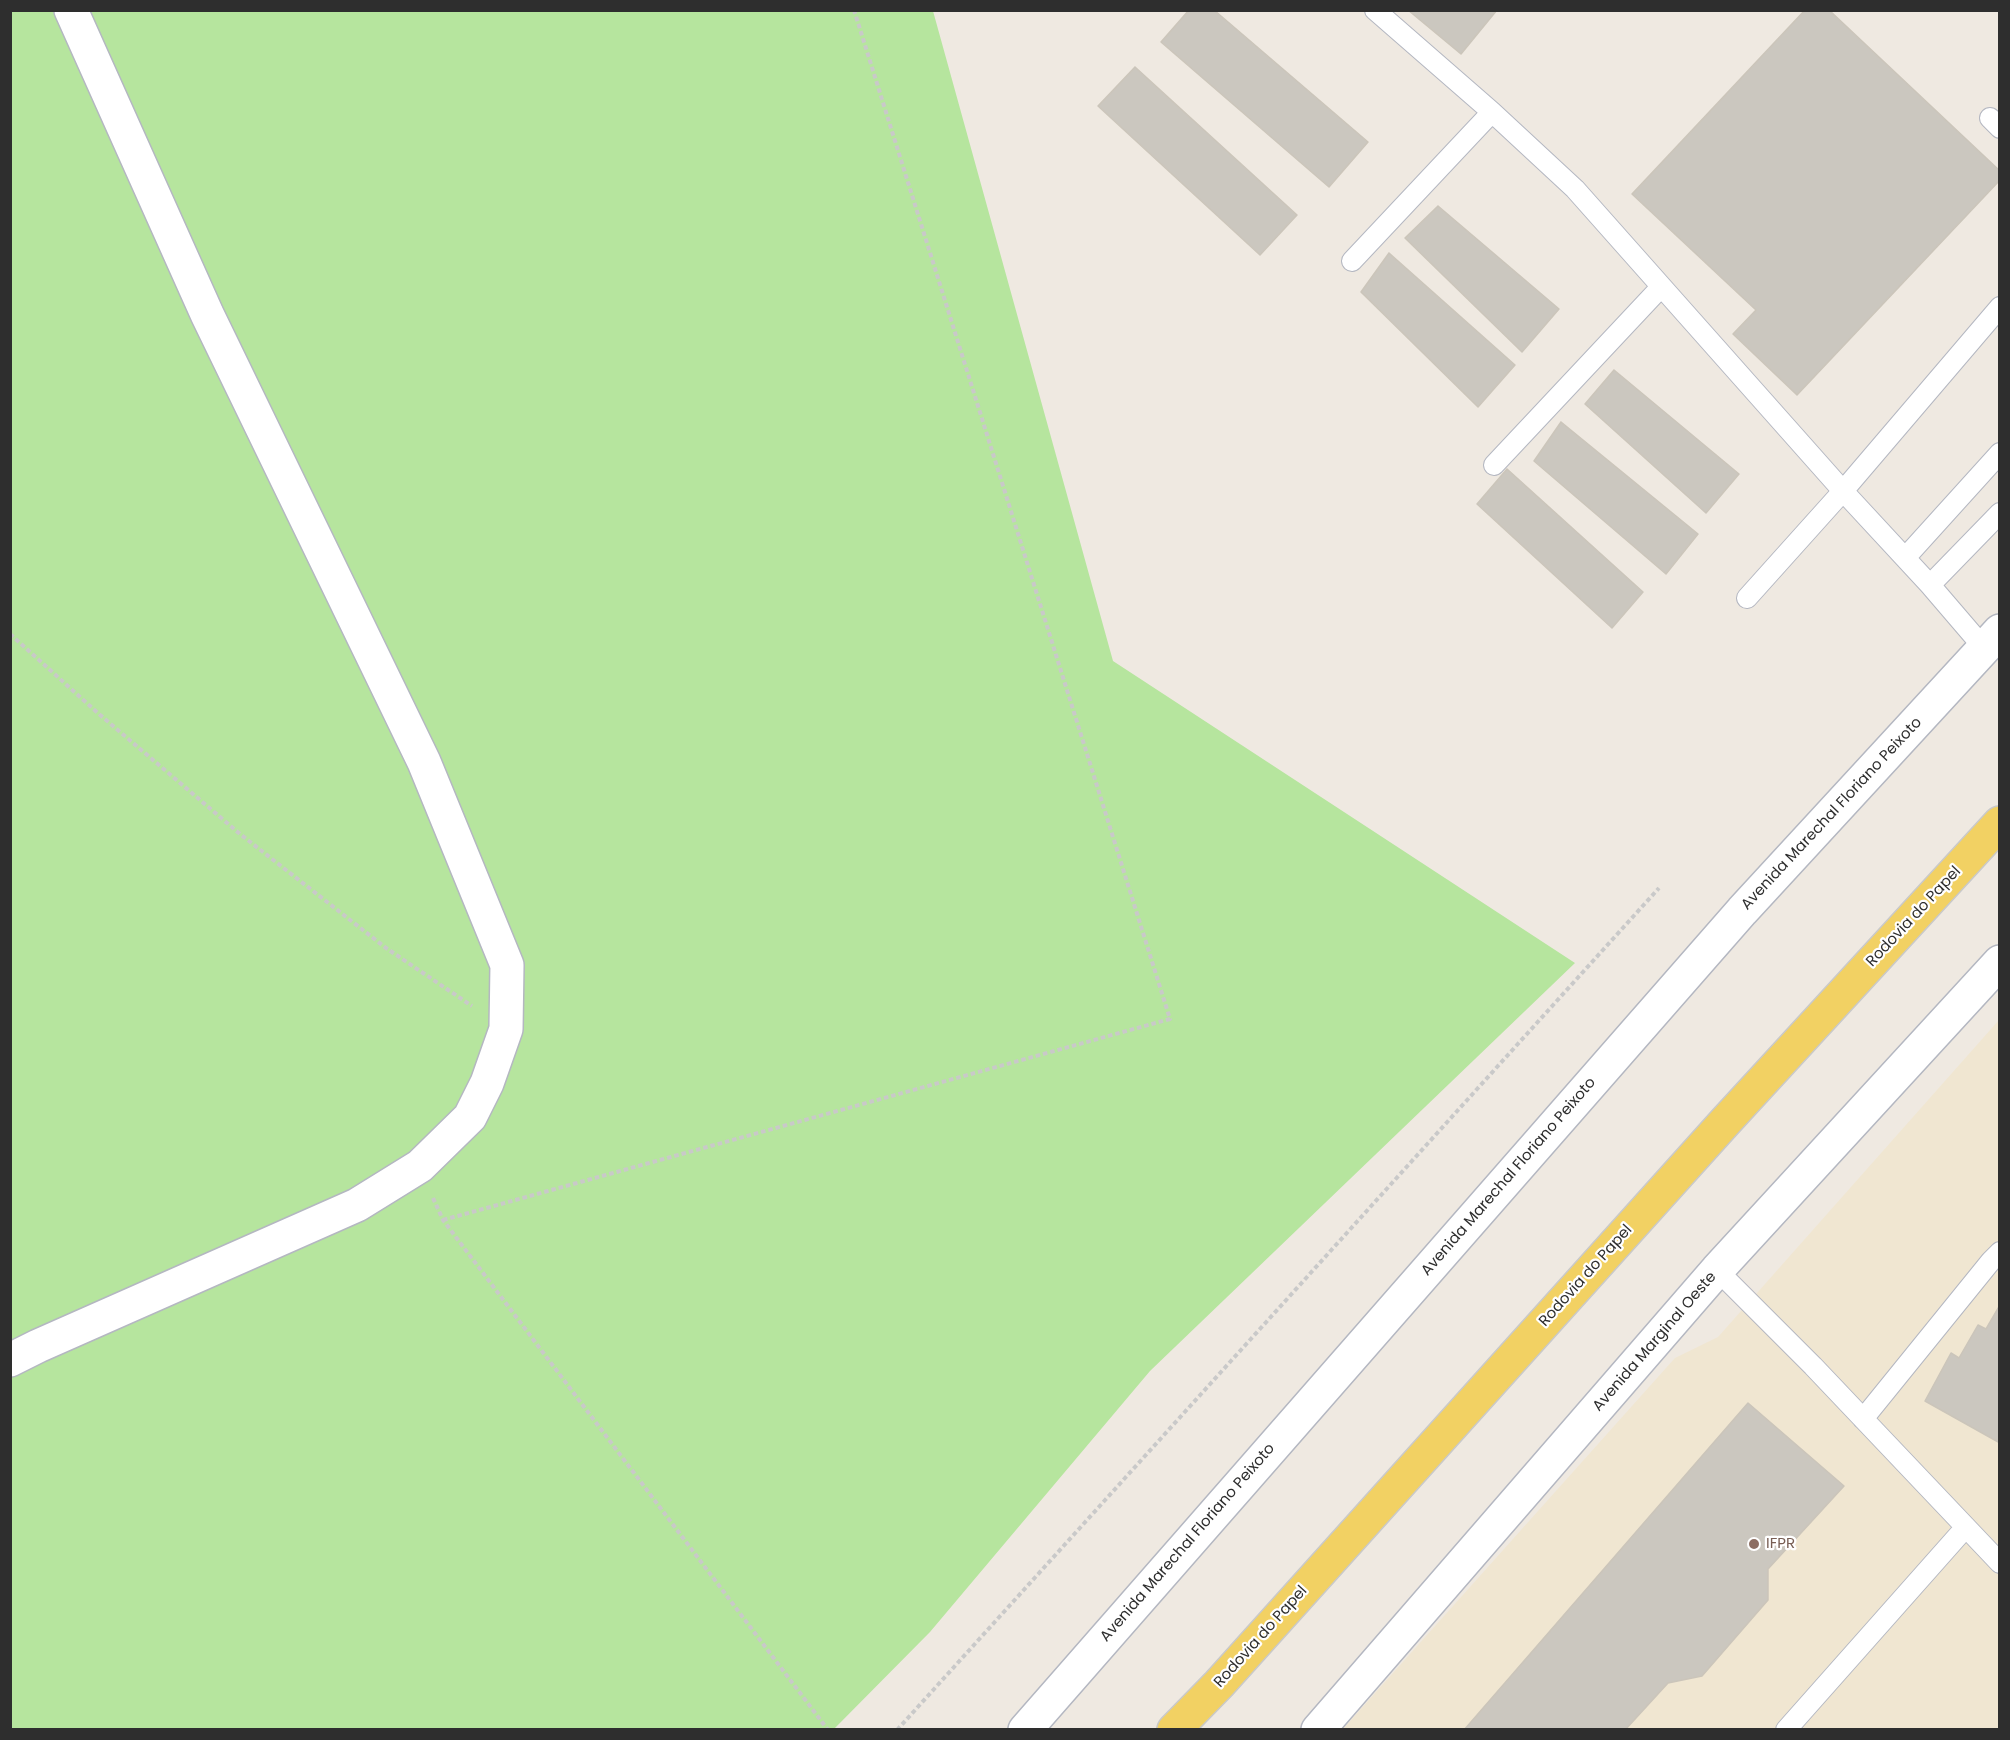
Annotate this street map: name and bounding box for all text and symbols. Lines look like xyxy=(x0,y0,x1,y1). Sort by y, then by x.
street label: Avenida Marechal Floriano Peixoto xyxy=(1738,714,1926,914)
street label: Rodovia do Papel xyxy=(1863,863,1965,971)
street label: Avenida Marechal Floriano Peixoto xyxy=(1418,1074,1600,1280)
street label: Rodovia do Papel xyxy=(1536,1222,1636,1330)
street label: Avenida Marginal Oeste xyxy=(1589,1269,1721,1415)
street label: Avenida Marechal Floriano Peixoto xyxy=(1097,1440,1279,1646)
place label: IFPR xyxy=(1766,1535,1795,1553)
marker: IFPR xyxy=(1747,1537,1761,1551)
street label: Rodovia do Papel xyxy=(1211,1583,1311,1691)

